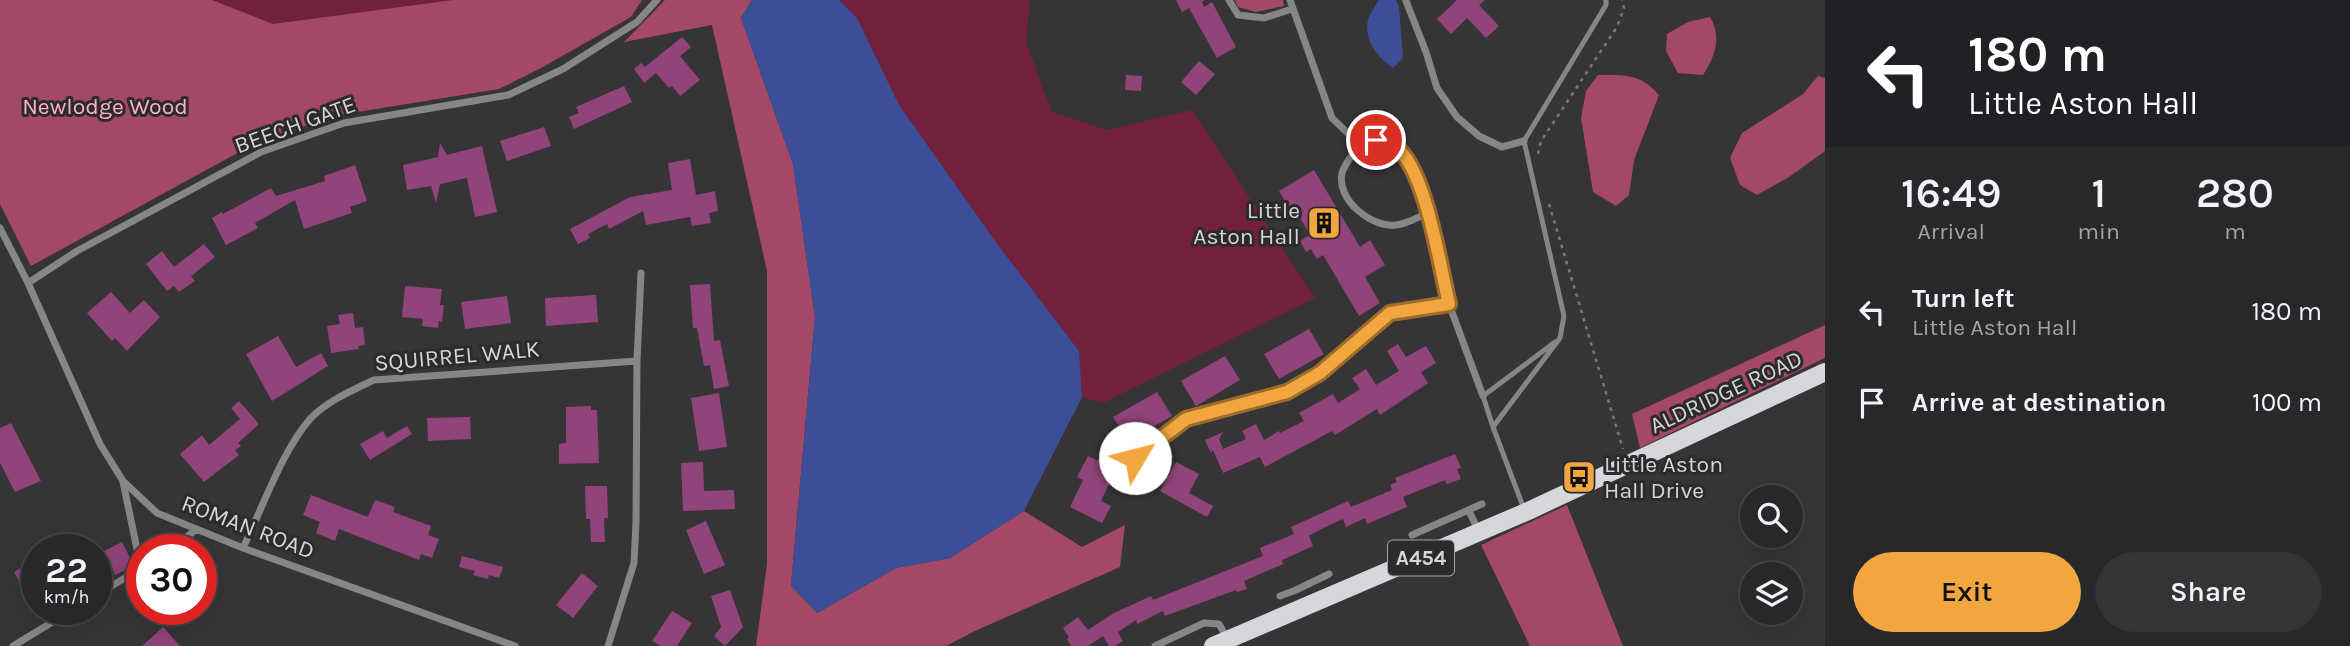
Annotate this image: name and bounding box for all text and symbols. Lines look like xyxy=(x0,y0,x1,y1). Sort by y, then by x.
text: 180 m xyxy=(1968,26,2107,83)
icon: left xyxy=(1853,28,1944,119)
text: Little Aston Hall xyxy=(1968,85,2198,122)
street label: BEECH GATE xyxy=(231,91,359,159)
park label: Newlodge Wood xyxy=(22,93,188,120)
pin xyxy=(1346,110,1406,170)
icon: arrive xyxy=(1357,121,1395,159)
text: 16:49 xyxy=(1901,168,2002,218)
text: 1 xyxy=(2091,168,2106,218)
text: 280 xyxy=(2196,168,2274,218)
place label: Little Aston Hall xyxy=(1193,197,1300,250)
building icon: Little Aston Hall xyxy=(1305,204,1343,242)
text: Arrival xyxy=(1918,218,1985,245)
text: min xyxy=(2078,218,2120,245)
text: m xyxy=(2224,218,2246,245)
text: Turn left xyxy=(1912,283,2014,314)
icon: left xyxy=(1853,293,1891,331)
text: 180 m xyxy=(2252,296,2322,327)
text: Little Aston Hall xyxy=(1912,314,2077,341)
street label: SQUIRREL WALK xyxy=(373,335,541,377)
street label: ALDRIDGE ROAD xyxy=(1645,345,1807,439)
icon: arrive xyxy=(1853,384,1891,422)
text: Arrive at destination xyxy=(1912,387,2166,418)
text: 100 m xyxy=(2252,387,2322,418)
position arrow xyxy=(1098,421,1172,495)
place label: Little Aston Hall Drive xyxy=(1604,451,1723,504)
bus stop icon: Little Aston Hall Drive xyxy=(1560,458,1598,496)
map controls xyxy=(1740,485,1803,625)
button: search xyxy=(1740,485,1803,548)
street label: ROMAN ROAD xyxy=(178,489,318,565)
speed limit sign: 30 xyxy=(126,534,217,625)
road number: A454 xyxy=(1388,540,1454,576)
text: 22 xyxy=(45,550,88,591)
button: Exit xyxy=(1853,552,2081,632)
button: Share xyxy=(2095,552,2322,632)
button: layers xyxy=(1740,562,1803,625)
text: km/h xyxy=(44,586,89,608)

